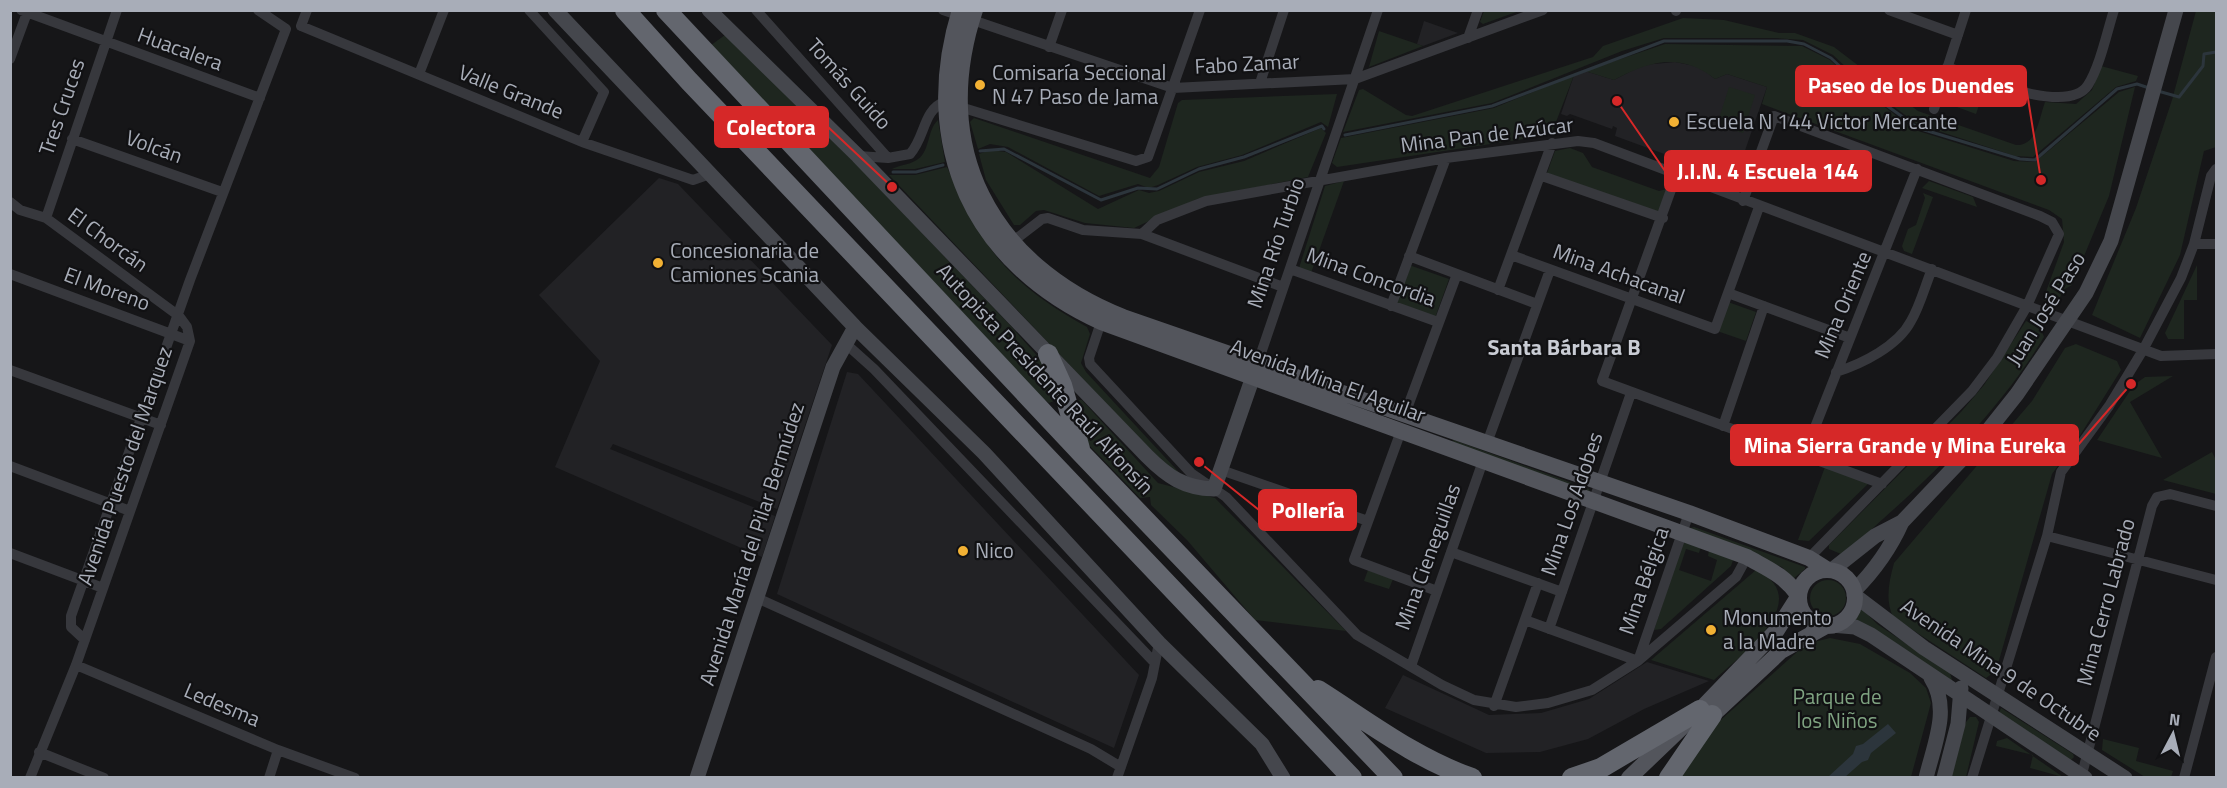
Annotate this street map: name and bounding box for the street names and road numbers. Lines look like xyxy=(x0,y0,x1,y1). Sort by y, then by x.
street label: Huacalera xyxy=(133,18,228,78)
street label: Tomás Guido xyxy=(800,30,900,136)
street label: Fabo Zamar xyxy=(1194,44,1300,82)
street label: Tres Cruces xyxy=(30,54,93,159)
street label: Valle Grande xyxy=(454,55,569,127)
street label: Mina Pan de Azúcar xyxy=(1399,108,1575,160)
street label: Volcán xyxy=(121,121,187,171)
street label: Mina Río Turbio xyxy=(1238,173,1312,312)
street label: El Chorcán xyxy=(62,199,156,279)
street label: Mina Achacanal xyxy=(1549,234,1690,312)
street label: Mina Concordia xyxy=(1302,238,1441,314)
street label: Juan José Paso xyxy=(1997,245,2093,372)
street label: Mina Oriente xyxy=(1805,246,1879,363)
street label: Autopista Presidente Raúl Alfonsín xyxy=(930,255,1162,501)
street label: El Moreno xyxy=(60,258,155,318)
street label: Avenida Mina El Aguilar xyxy=(1226,330,1431,430)
street label: Avenida Puesto del Marquez xyxy=(68,342,180,589)
street label: Avenida María del Pilar Bermúdez xyxy=(690,398,812,690)
street label: Mina Los Adobes xyxy=(1531,428,1611,580)
street label: Mina Cieneguillas xyxy=(1386,479,1468,634)
street label: Mina Cerro Labrado xyxy=(2067,514,2143,689)
street label: Mina Bélgica xyxy=(1610,522,1677,639)
street label: Avenida Mina 9 de Octubre xyxy=(1895,590,2109,749)
street label: Ledesma xyxy=(179,674,266,735)

